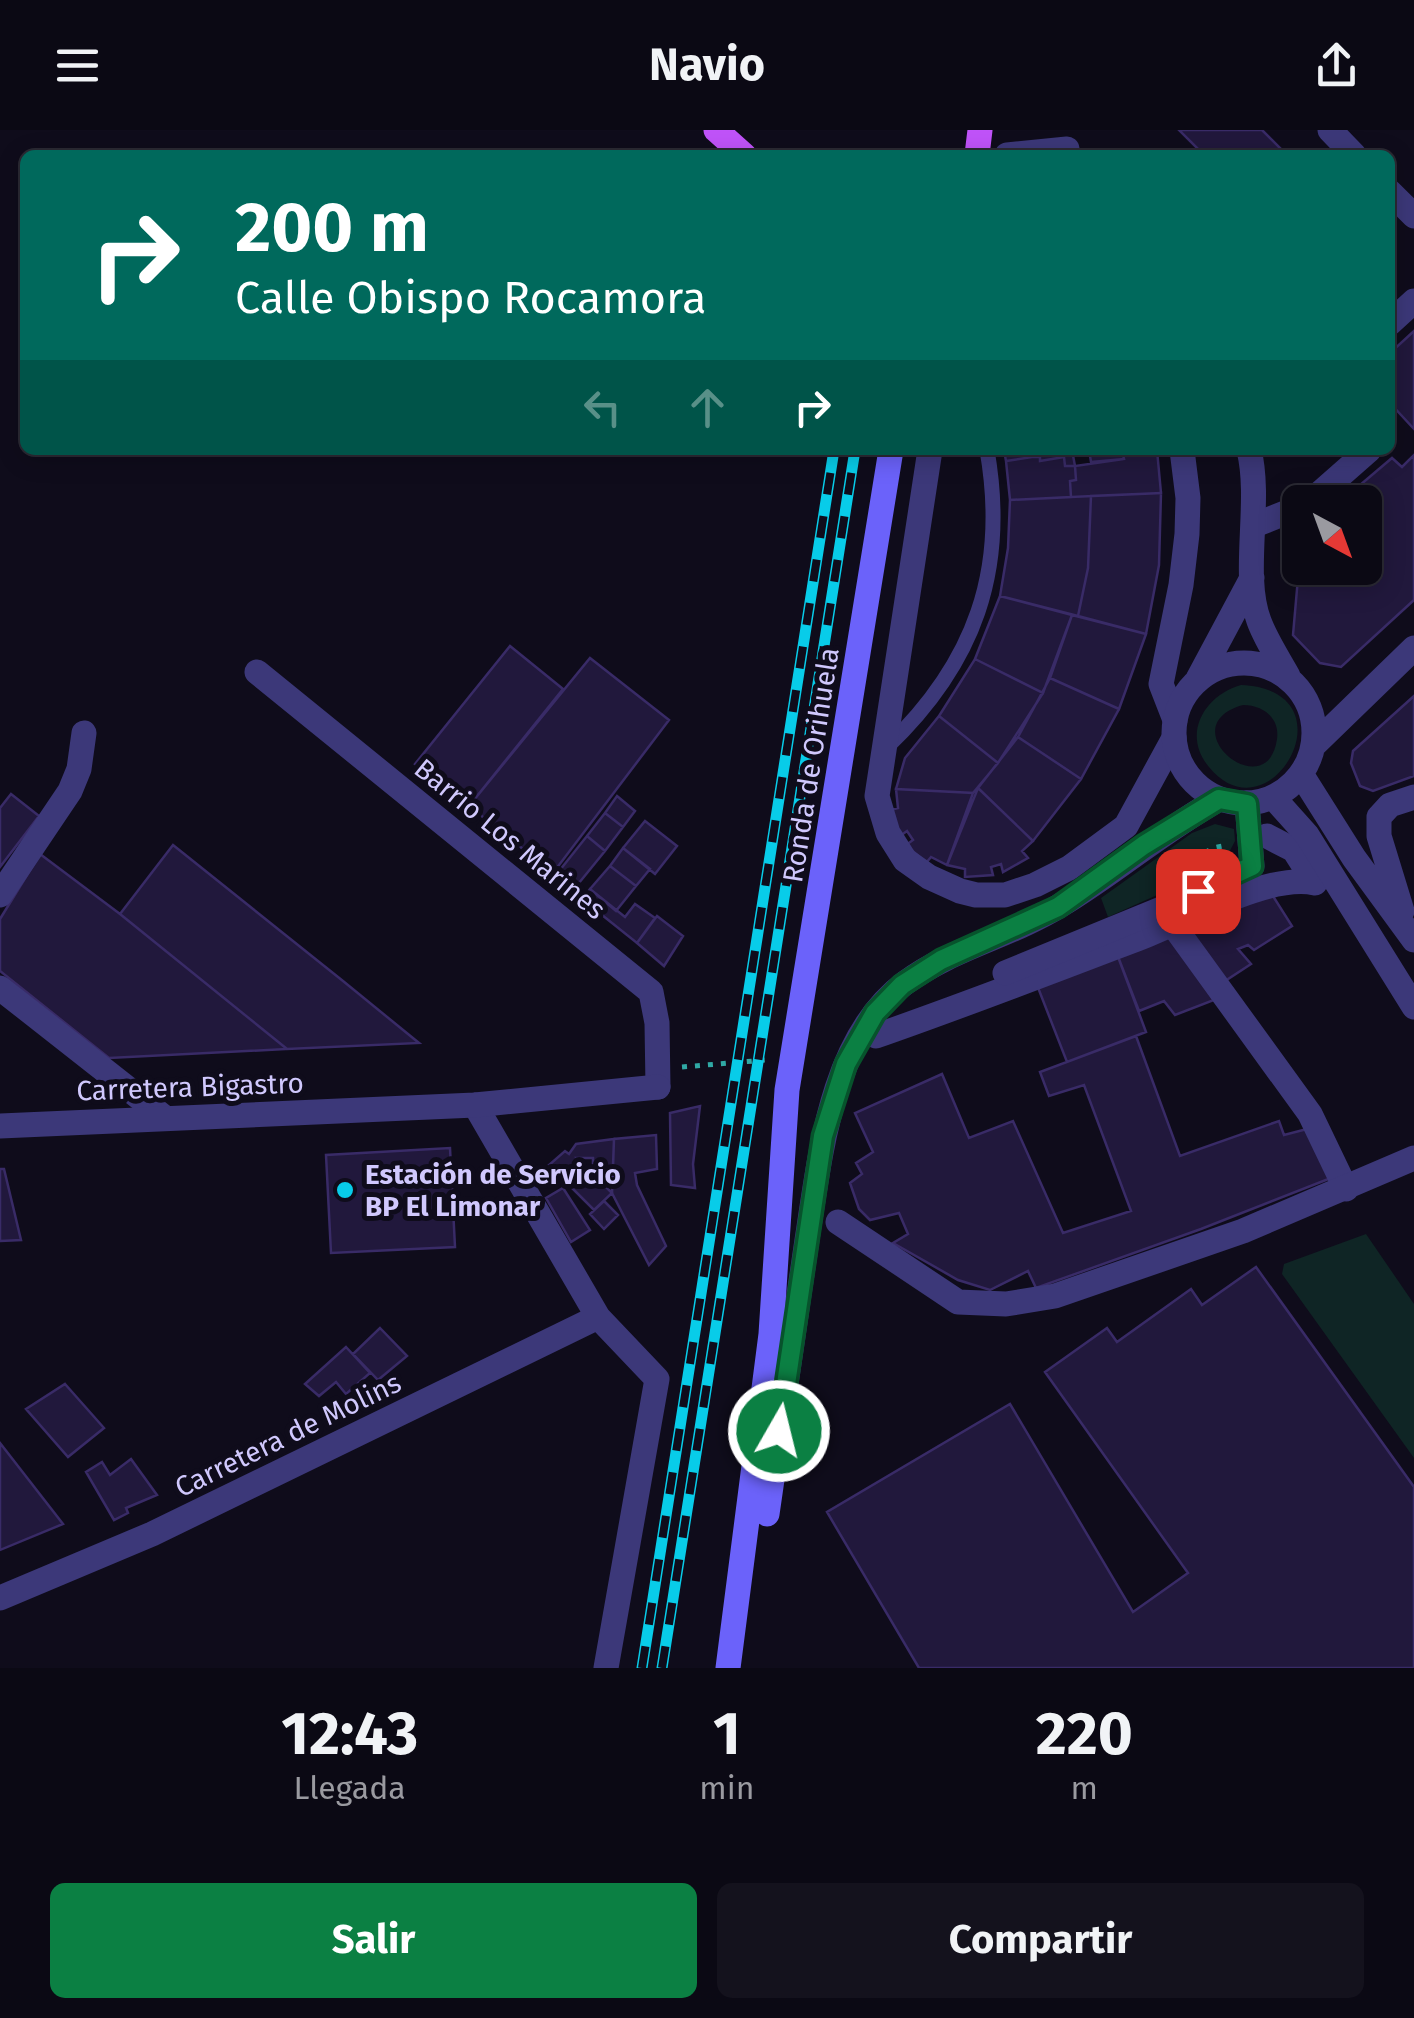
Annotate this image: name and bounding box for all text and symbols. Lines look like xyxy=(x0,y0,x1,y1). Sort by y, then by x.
icon: menu xyxy=(50,38,105,93)
text: Navio xyxy=(649,38,765,92)
icon: share xyxy=(1309,38,1364,93)
text: 200 m xyxy=(235,186,429,270)
icon: right xyxy=(70,190,200,320)
text: Calle Obispo Rocamora xyxy=(235,271,706,325)
icon: left xyxy=(575,380,630,435)
icon: ahead xyxy=(680,380,735,435)
icon: right xyxy=(785,380,840,435)
north arrow xyxy=(1282,485,1382,585)
map controls xyxy=(1282,485,1382,585)
street label: Ronda de Orihuela xyxy=(776,645,846,885)
street label: Barrio Los Marines xyxy=(408,752,612,926)
pin xyxy=(1156,849,1241,934)
icon: arrive xyxy=(1171,864,1226,919)
street label: Carretera Bigastro xyxy=(76,1067,304,1107)
place label: Estación de Servicio BP El Limonar xyxy=(365,1158,621,1223)
marker: Estación de Servicio BP El Limonar xyxy=(334,1179,356,1201)
street label: Carretera de Molins xyxy=(170,1366,406,1504)
position arrow xyxy=(727,1379,831,1483)
text: 12:43 xyxy=(281,1698,418,1770)
text: 1 xyxy=(713,1698,741,1770)
text: 220 xyxy=(1036,1698,1133,1770)
text: Llegada xyxy=(294,1769,406,1807)
text: min xyxy=(699,1769,755,1807)
text: m xyxy=(1071,1769,1098,1807)
button: Salir xyxy=(50,1883,697,1998)
button: Compartir xyxy=(717,1883,1364,1998)

